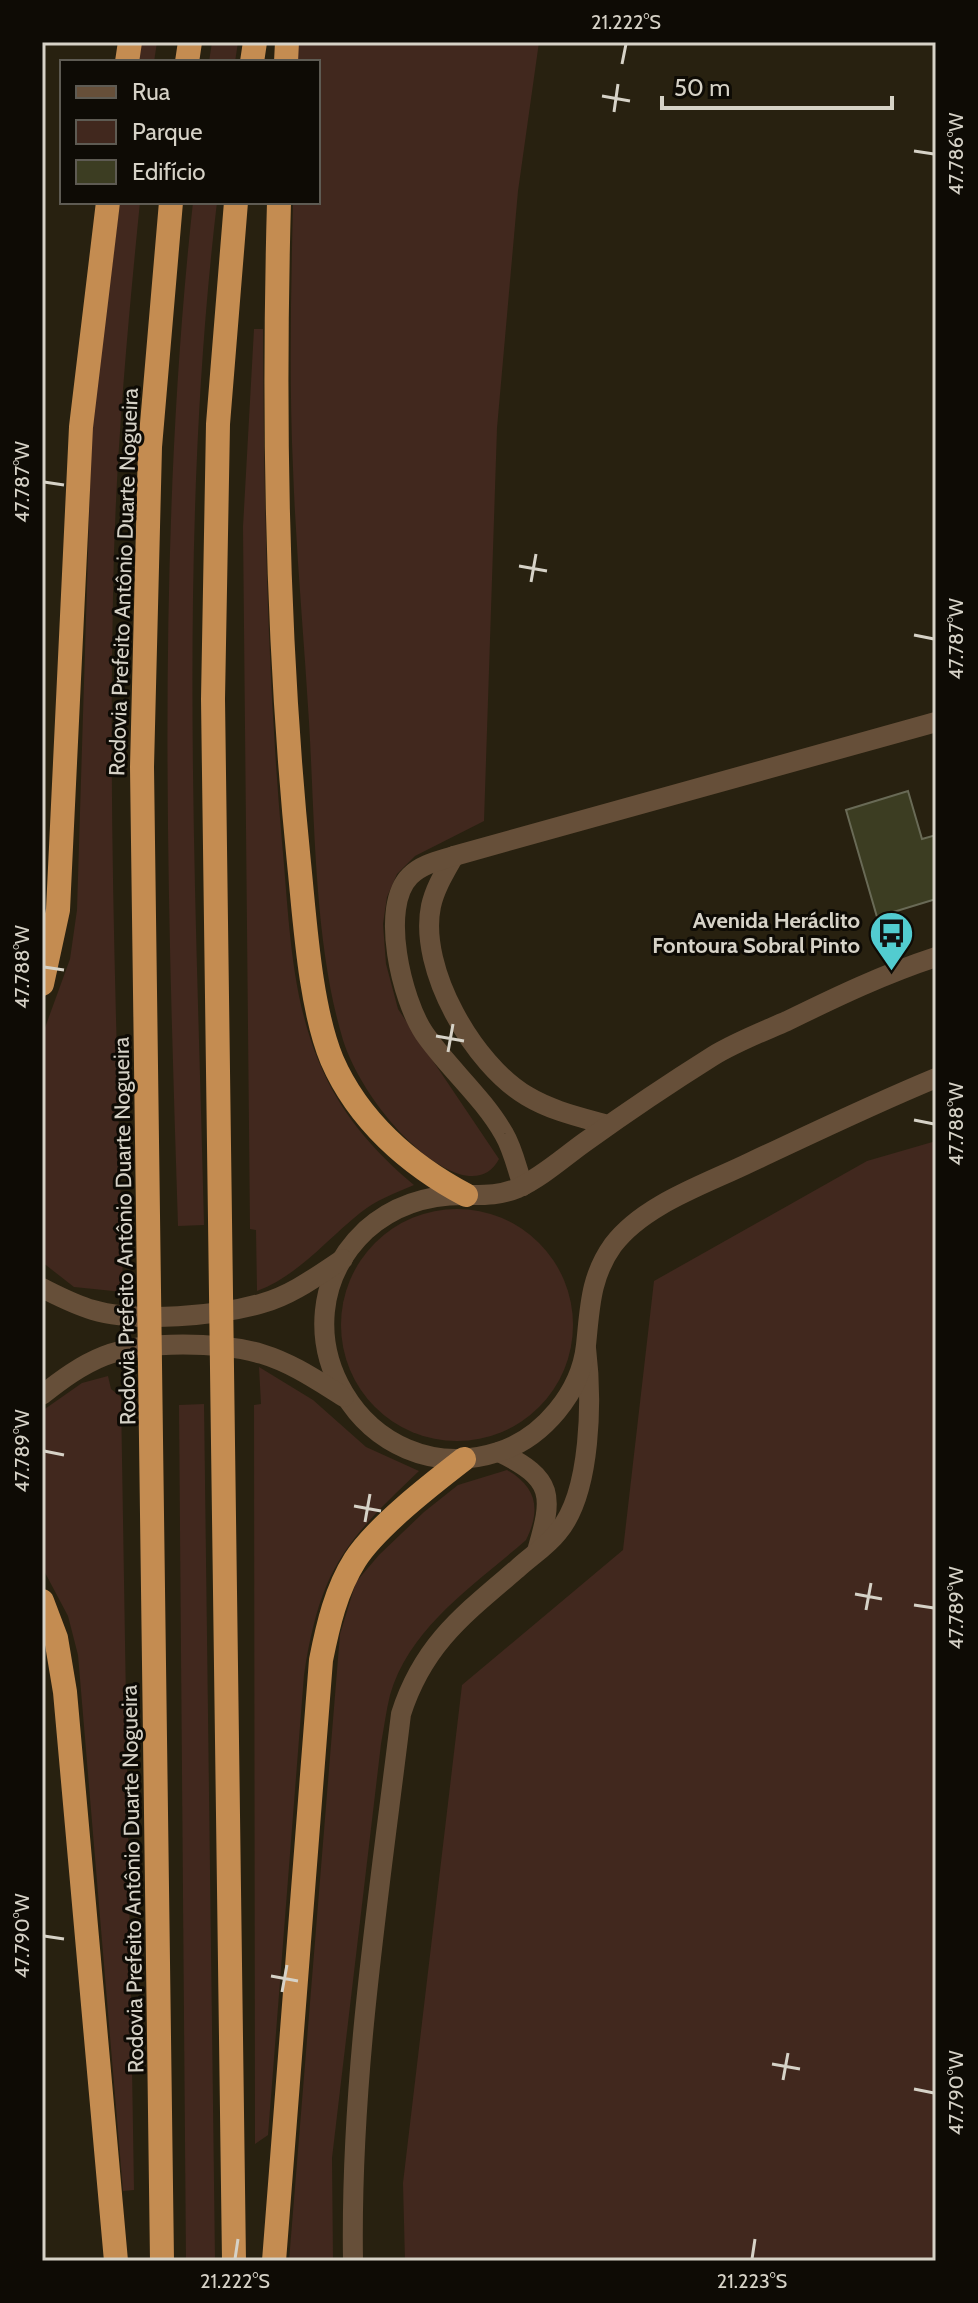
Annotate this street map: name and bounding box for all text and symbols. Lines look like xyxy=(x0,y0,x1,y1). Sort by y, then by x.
text: 21.222°S xyxy=(591,10,661,34)
legend xyxy=(60,60,320,204)
scale bar xyxy=(662,60,892,110)
text: 50 m xyxy=(674,73,730,102)
text: Rua xyxy=(132,77,171,106)
text: 47.786°W xyxy=(944,112,968,196)
text: Parque xyxy=(132,117,202,146)
text: Edifício xyxy=(132,157,206,186)
street label: Rodovia Prefeito Antônio Duarte Nogueira xyxy=(103,387,144,777)
text: 47.787°W xyxy=(10,441,34,523)
text: 47.787°W xyxy=(944,598,968,680)
place label: Avenida Heráclito Fontoura Sobral Pinto xyxy=(652,907,860,959)
bus stop icon: Avenida Heráclito Fontoura Sobral Pinto xyxy=(867,909,915,972)
text: 47.788°W xyxy=(10,925,34,1009)
street label: Rodovia Prefeito Antônio Duarte Nogueira xyxy=(108,1036,141,1425)
text: 47.788°W xyxy=(944,1082,968,1166)
text: 47.789°W xyxy=(10,1409,34,1493)
text: 47.789°W xyxy=(944,1566,968,1650)
street label: Rodovia Prefeito Antônio Duarte Nogueira xyxy=(116,1684,149,2073)
text: 47.790°W xyxy=(10,1893,34,1979)
text: 47.790°W xyxy=(944,2050,968,2136)
text: 21.222°S xyxy=(200,2269,270,2293)
text: 21.223°S xyxy=(717,2269,788,2293)

